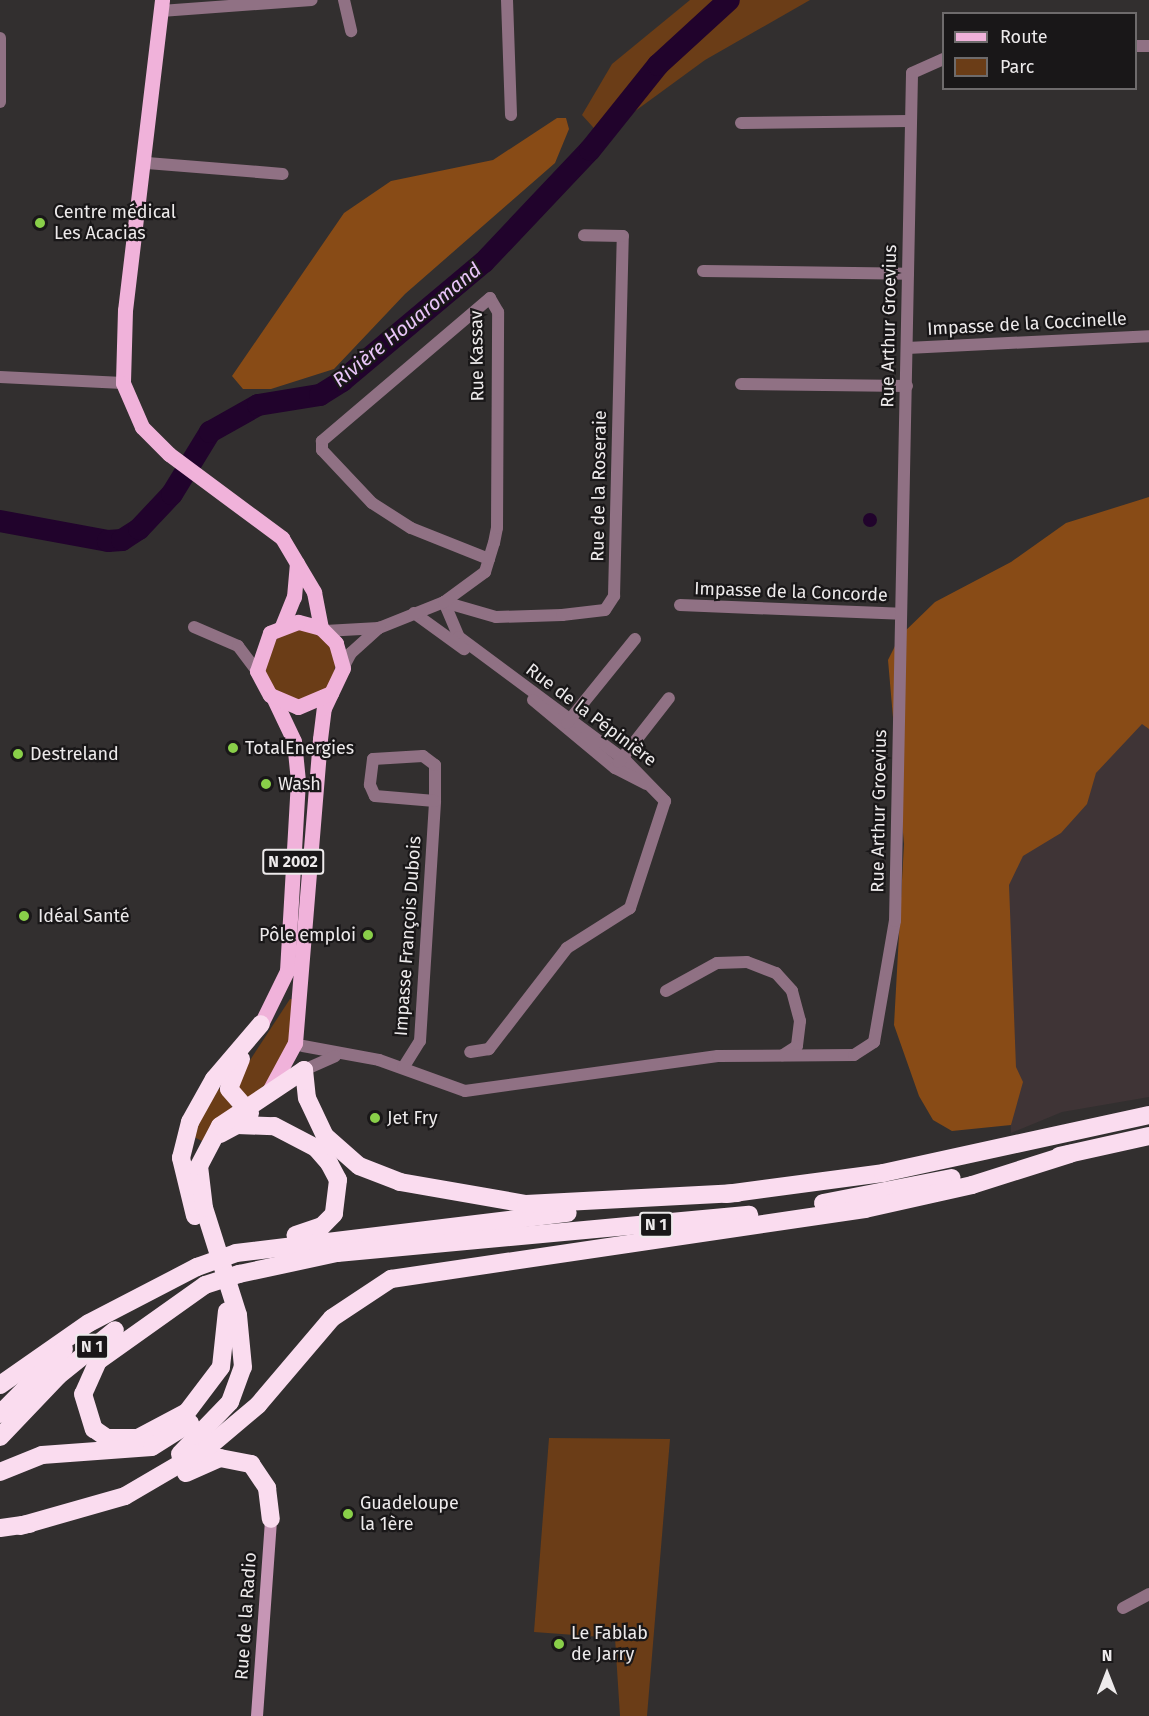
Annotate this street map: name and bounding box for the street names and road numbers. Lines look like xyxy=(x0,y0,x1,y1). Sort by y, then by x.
street label: Rue Arthur Groevius xyxy=(877,244,901,408)
street label: Impasse de la Coccinelle xyxy=(927,308,1127,340)
street label: Rue Kassav xyxy=(465,310,489,402)
street label: Rue de la Roseraie xyxy=(587,410,611,562)
street label: Impasse de la Concorde xyxy=(694,578,888,606)
street label: Rue de la Pépinière xyxy=(521,659,661,771)
street label: Rue Arthur Groevius xyxy=(867,729,891,893)
street label: Impasse François Dubois xyxy=(390,835,426,1037)
road number: N 2002 xyxy=(262,849,324,875)
road number: N 1 xyxy=(638,1212,674,1238)
road number: N 1 xyxy=(74,1334,110,1360)
street label: Rue de la Radio xyxy=(231,1551,261,1681)

